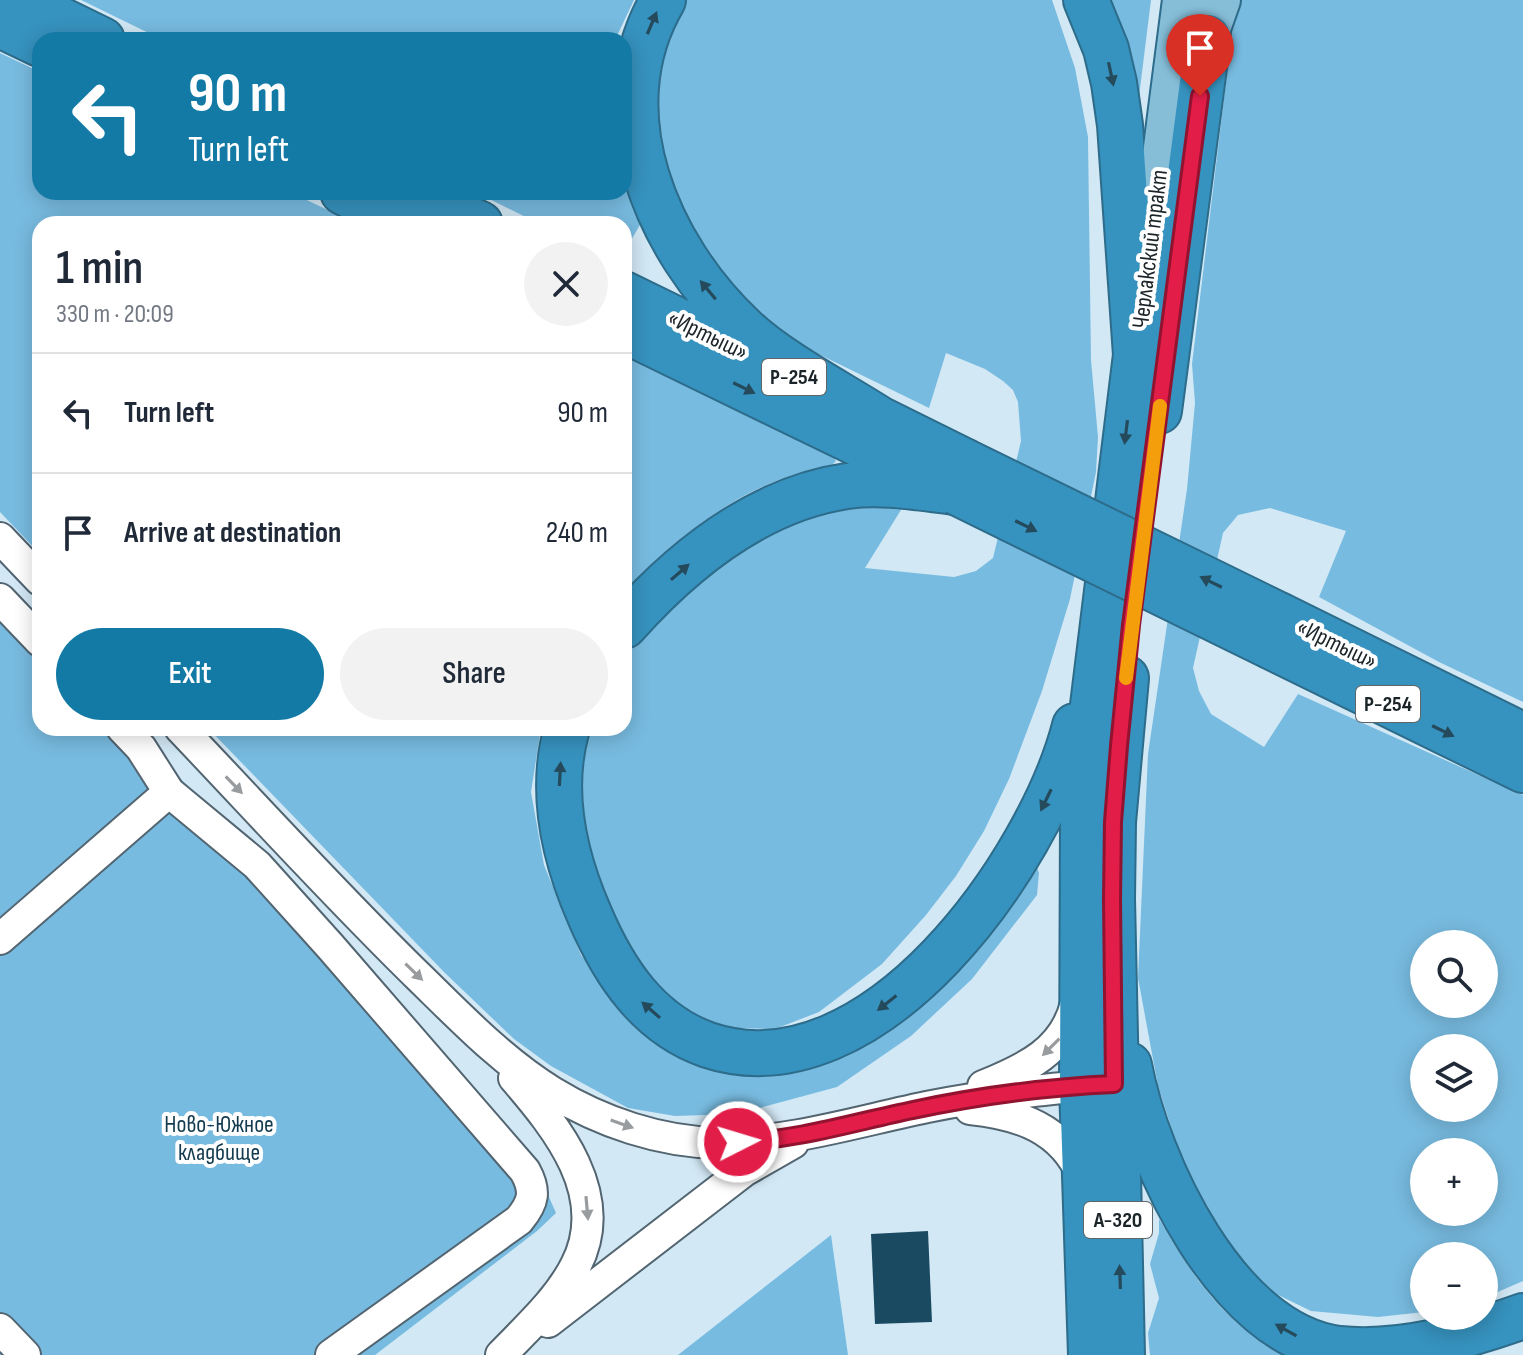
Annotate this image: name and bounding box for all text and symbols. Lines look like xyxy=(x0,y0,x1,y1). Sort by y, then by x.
one-way arrow xyxy=(646,11,659,34)
pin xyxy=(1166,14.0,1234,96)
icon: arrive xyxy=(1178,26,1222,70)
text: 90 m xyxy=(188,61,287,128)
one-way arrow xyxy=(1105,61,1118,86)
icon: left xyxy=(56,64,160,168)
text: Turn left xyxy=(188,129,289,172)
street label: Черлакский тракт xyxy=(1126,168,1174,330)
text: 1 min xyxy=(56,240,143,297)
button: close xyxy=(524,242,608,326)
one-way arrow xyxy=(700,281,717,301)
text: 330 m · 20:09 xyxy=(56,299,174,330)
street label: «Иртыш» xyxy=(663,303,753,367)
road number: Р-254 xyxy=(762,359,826,395)
one-way arrow xyxy=(733,381,756,395)
icon: left xyxy=(56,391,100,435)
text: Turn left xyxy=(124,395,214,431)
text: 90 m xyxy=(557,395,608,431)
one-way arrow xyxy=(1120,420,1133,445)
icon: arrive xyxy=(56,511,100,555)
text: Arrive at destination xyxy=(124,515,341,551)
text: 240 m xyxy=(546,515,608,551)
one-way arrow xyxy=(1014,519,1037,533)
one-way arrow xyxy=(669,564,689,581)
one-way arrow xyxy=(1199,575,1222,588)
street label: «Иртыш» xyxy=(1292,612,1382,676)
button: Exit xyxy=(56,628,324,720)
button: Share xyxy=(340,628,608,720)
road number: Р-254 xyxy=(1356,686,1420,722)
one-way arrow xyxy=(1432,724,1455,738)
one-way arrow xyxy=(553,761,566,786)
one-way arrow xyxy=(224,775,242,794)
one-way arrow xyxy=(1039,788,1053,812)
map controls xyxy=(1410,930,1498,1330)
button: search xyxy=(1410,930,1498,1018)
one-way arrow xyxy=(404,962,423,981)
one-way arrow xyxy=(877,994,897,1010)
one-way arrow xyxy=(641,1002,661,1019)
button: layers xyxy=(1410,1034,1498,1122)
one-way arrow xyxy=(1042,1038,1061,1057)
position arrow xyxy=(696,1100,780,1184)
park label: Ново-Южное кладбище xyxy=(164,1110,274,1167)
one-way arrow xyxy=(610,1118,634,1131)
button: + xyxy=(1410,1138,1498,1226)
one-way arrow xyxy=(581,1196,594,1221)
road number: А-320 xyxy=(1084,1202,1152,1238)
button: − xyxy=(1410,1242,1498,1330)
one-way arrow xyxy=(1114,1264,1126,1289)
one-way arrow xyxy=(1275,1323,1297,1337)

